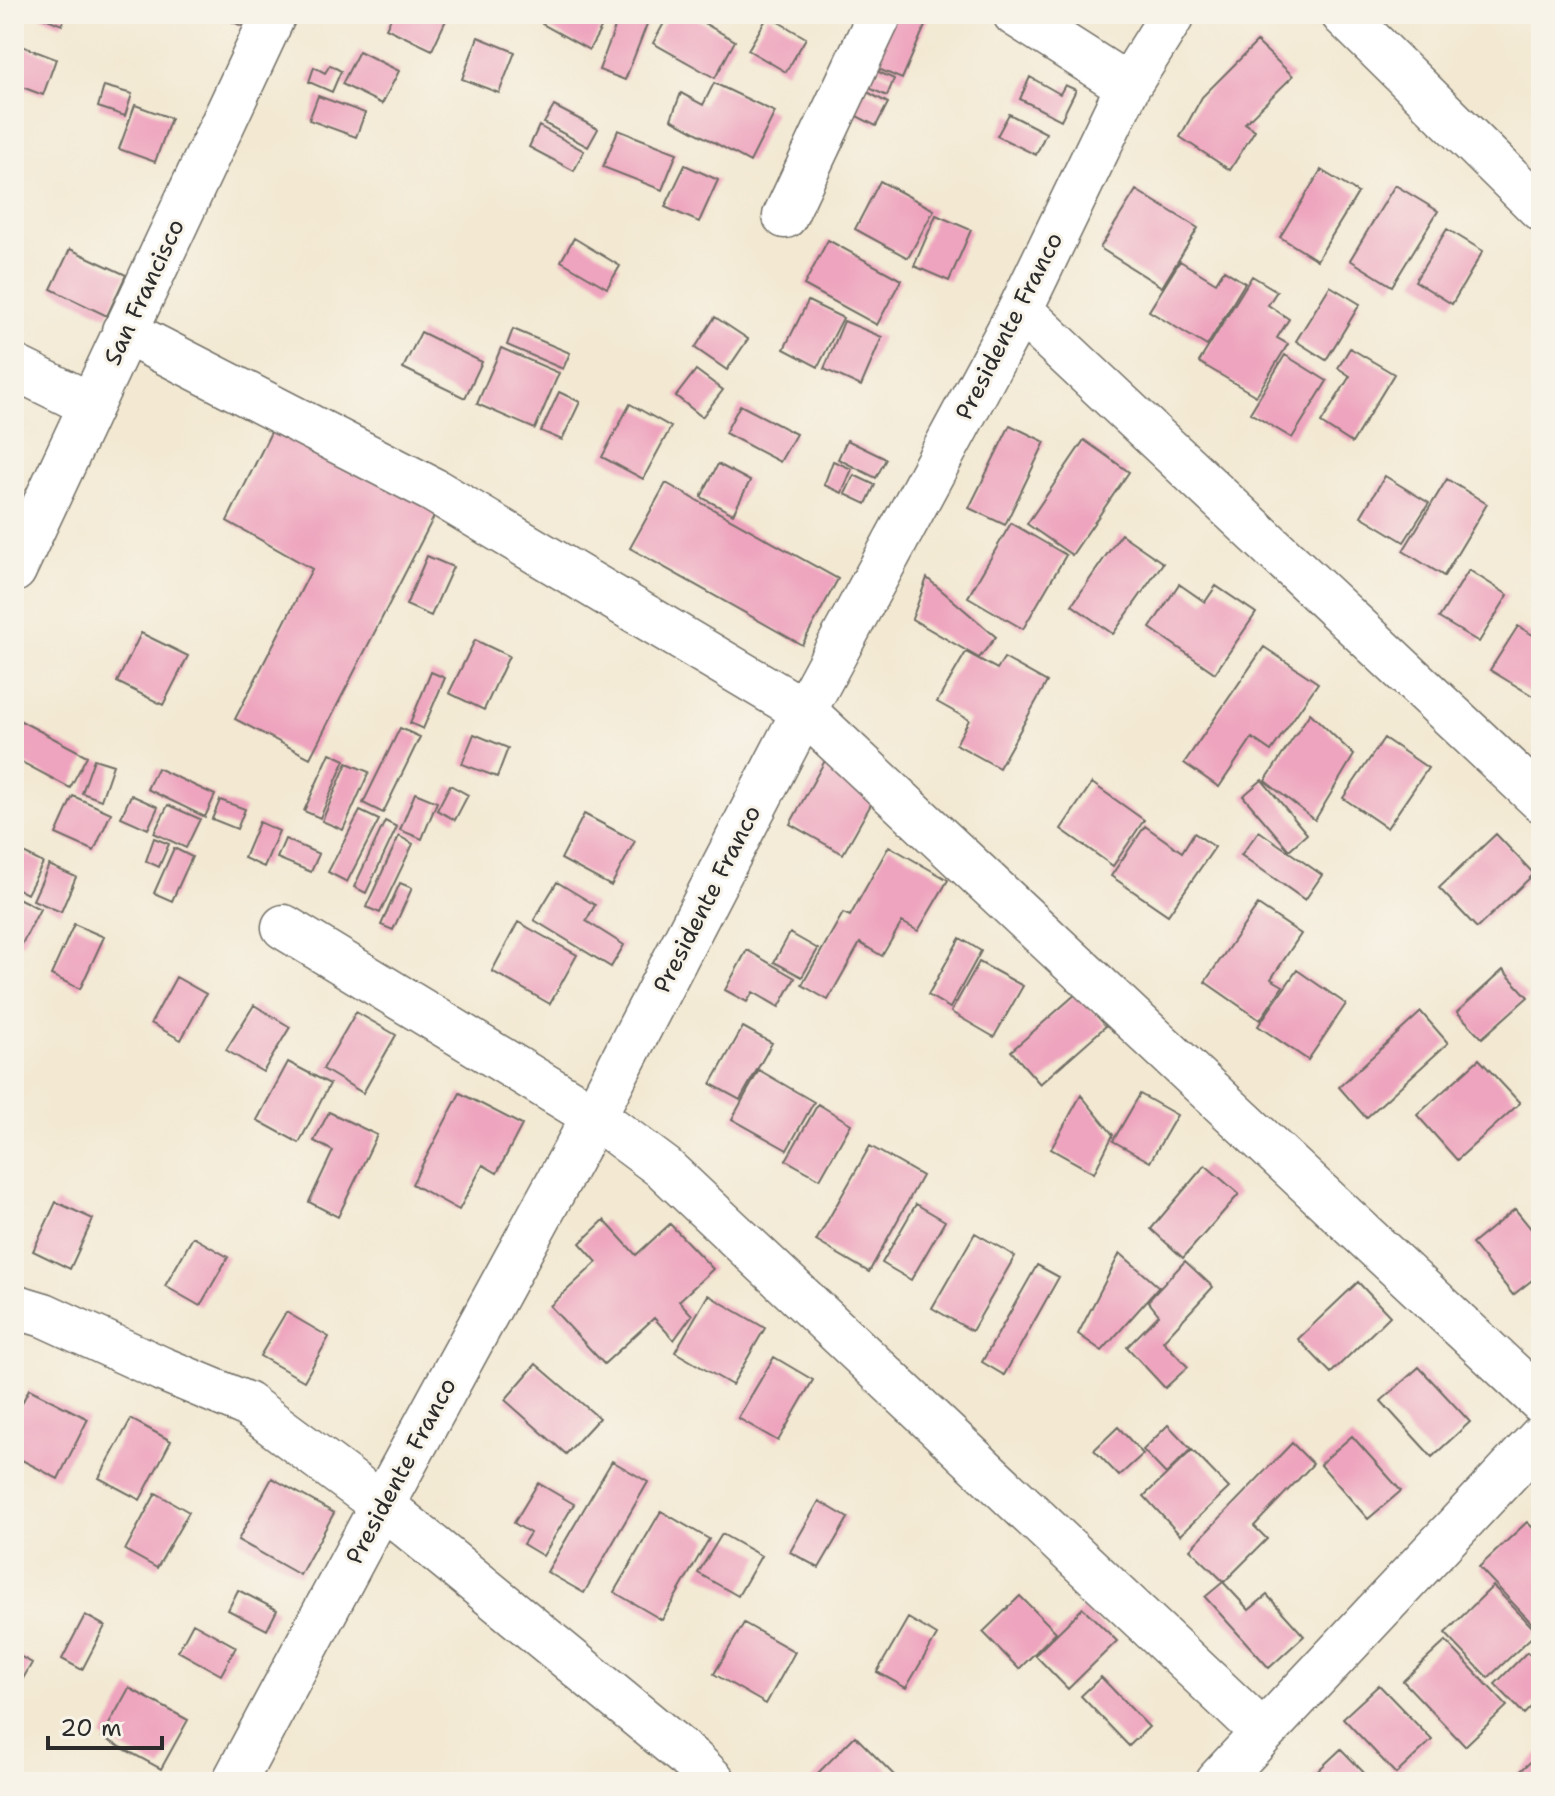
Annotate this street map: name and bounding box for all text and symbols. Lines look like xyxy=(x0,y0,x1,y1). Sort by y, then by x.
street label: San Francisco xyxy=(96,214,192,370)
street label: Presidente Franco xyxy=(948,227,1070,425)
street label: Presidente Franco xyxy=(646,800,768,998)
street label: Presidente Franco xyxy=(338,1372,464,1570)
scale bar xyxy=(48,1700,162,1750)
text: 20 m xyxy=(60,1712,122,1744)

